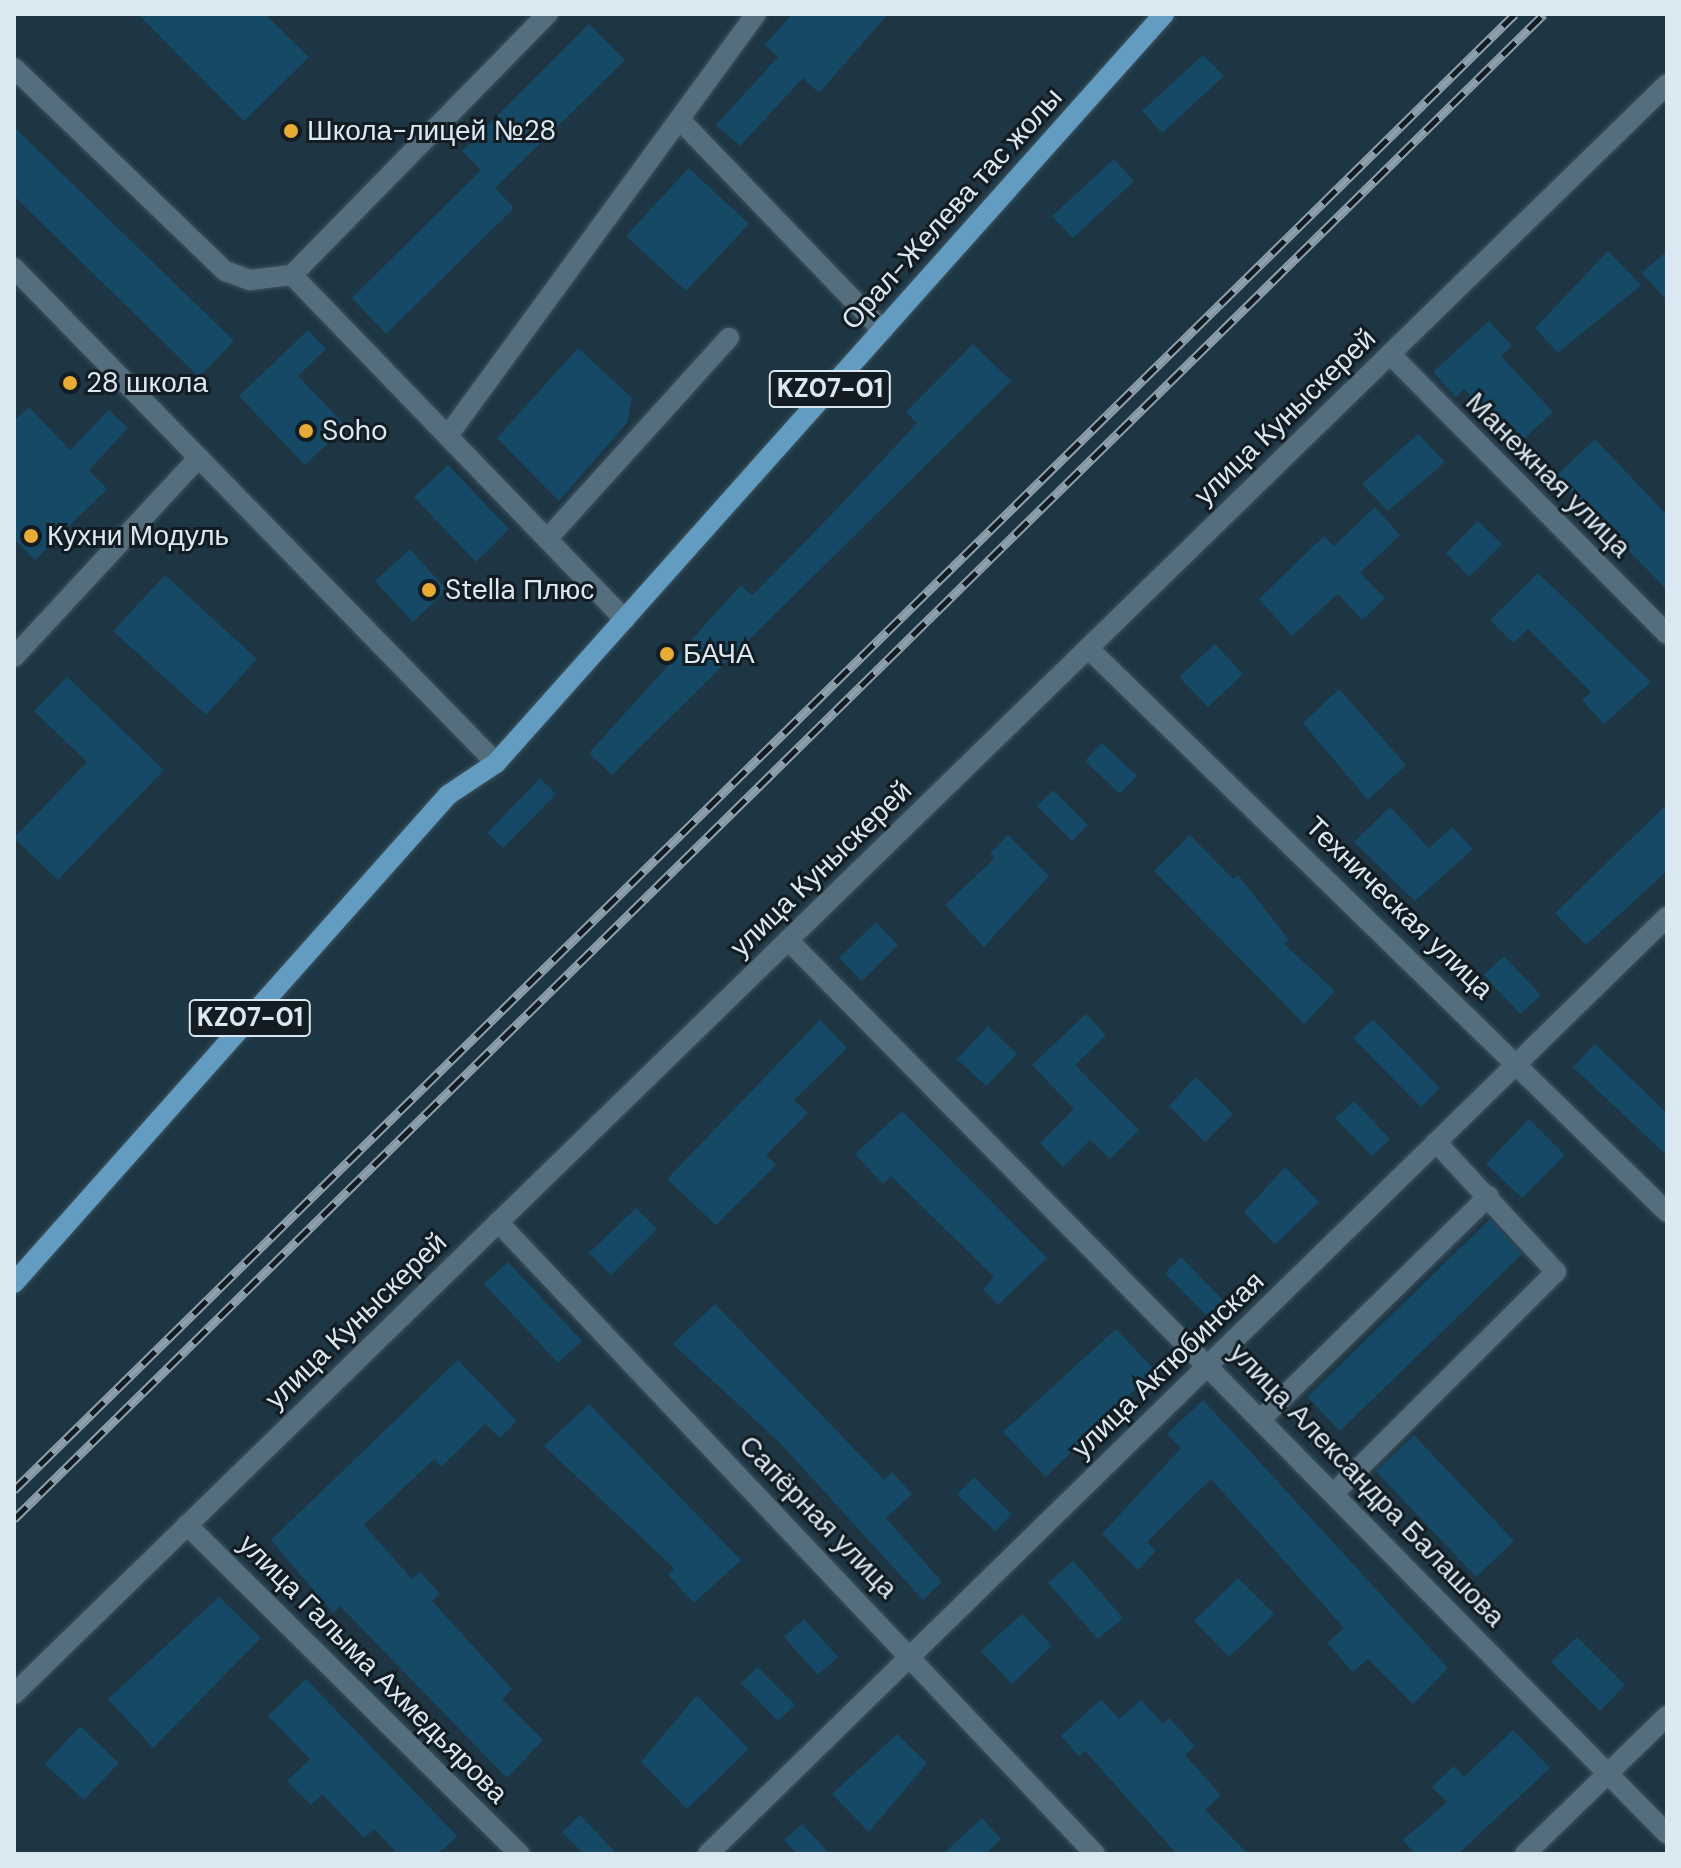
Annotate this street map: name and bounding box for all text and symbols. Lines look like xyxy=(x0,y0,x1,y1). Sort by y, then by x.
street label: Орал-Желева тас жолы xyxy=(835,81,1069,337)
place label: Школа-лицей №28 xyxy=(307,114,556,148)
marker: Школа-лицей №28 xyxy=(282,122,300,140)
street label: улица Куныскерей xyxy=(1187,322,1383,512)
place label: 28 школа xyxy=(86,366,208,400)
road number: KZ07-01 xyxy=(768,367,892,411)
marker: 28 школа xyxy=(61,374,79,392)
street label: Манежная улица xyxy=(1459,386,1637,564)
place label: Soho xyxy=(322,414,388,448)
marker: Soho xyxy=(297,422,315,440)
place label: Кухни Модуль xyxy=(47,519,229,553)
marker: Кухни Модуль xyxy=(22,527,40,545)
place label: Stella Плюс xyxy=(445,573,594,607)
marker: Stella Плюс xyxy=(420,581,438,599)
place label: БАЧА xyxy=(683,637,755,671)
marker: БАЧА xyxy=(658,645,676,663)
street label: улица Куныскерей xyxy=(723,774,919,964)
street label: Техническая улица xyxy=(1298,810,1500,1006)
road number: KZ07-01 xyxy=(188,996,312,1040)
street label: улица Куныскерей xyxy=(258,1226,454,1416)
street label: улица Актюбинская xyxy=(1065,1265,1271,1465)
street label: улица Александра Балашова xyxy=(1222,1336,1512,1634)
street label: Сапёрная улица xyxy=(732,1429,904,1605)
street label: улица Галыма Ахмедьярова xyxy=(232,1528,514,1810)

